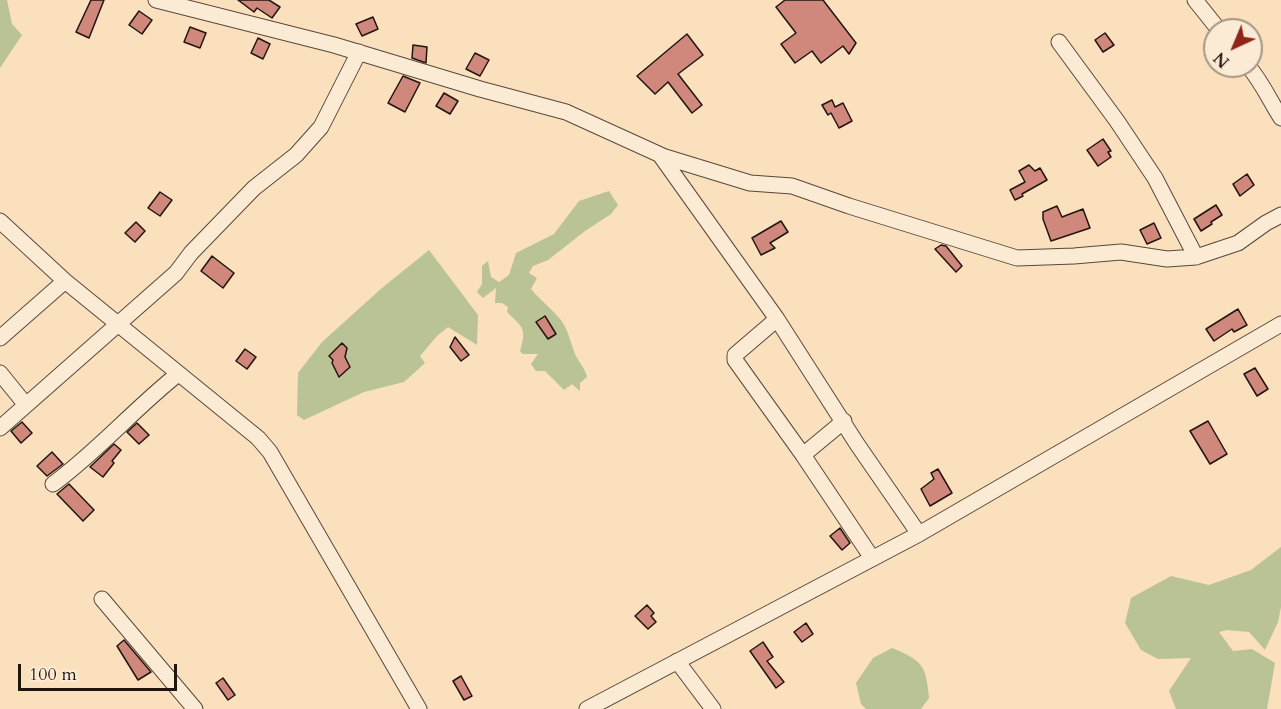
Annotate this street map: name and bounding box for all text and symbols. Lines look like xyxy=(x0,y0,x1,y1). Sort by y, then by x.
north arrow xyxy=(1203,18,1263,78)
text: N xyxy=(1209,47,1235,72)
scale bar xyxy=(21,652,180,690)
text: 100 m xyxy=(29,662,77,687)

